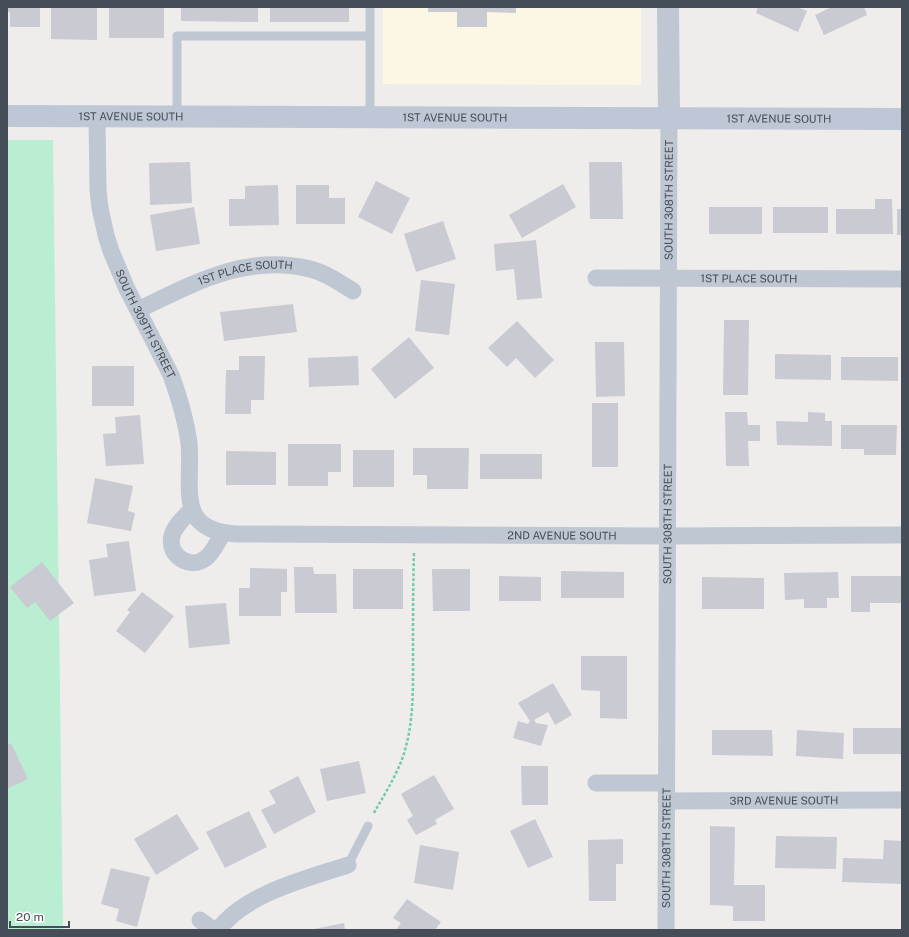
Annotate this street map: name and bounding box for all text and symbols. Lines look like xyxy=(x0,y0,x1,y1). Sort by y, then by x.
street label: 1ST AVENUE SOUTH xyxy=(78,110,184,123)
street label: 1ST AVENUE SOUTH xyxy=(402,111,508,124)
street label: 1ST AVENUE SOUTH xyxy=(726,112,832,125)
street label: SOUTH 308TH STREET xyxy=(662,139,675,260)
street label: 1ST PLACE SOUTH xyxy=(196,259,293,287)
street label: SOUTH 309TH STREET xyxy=(113,267,178,381)
street label: 1ST PLACE SOUTH xyxy=(701,272,797,285)
street label: SOUTH 308TH STREET xyxy=(661,463,674,584)
street label: 2ND AVENUE SOUTH xyxy=(507,529,617,542)
street label: SOUTH 308TH STREET xyxy=(660,787,673,908)
street label: 3RD AVENUE SOUTH xyxy=(730,794,838,807)
scale bar xyxy=(10,903,69,929)
text: 20 m xyxy=(16,910,44,924)

